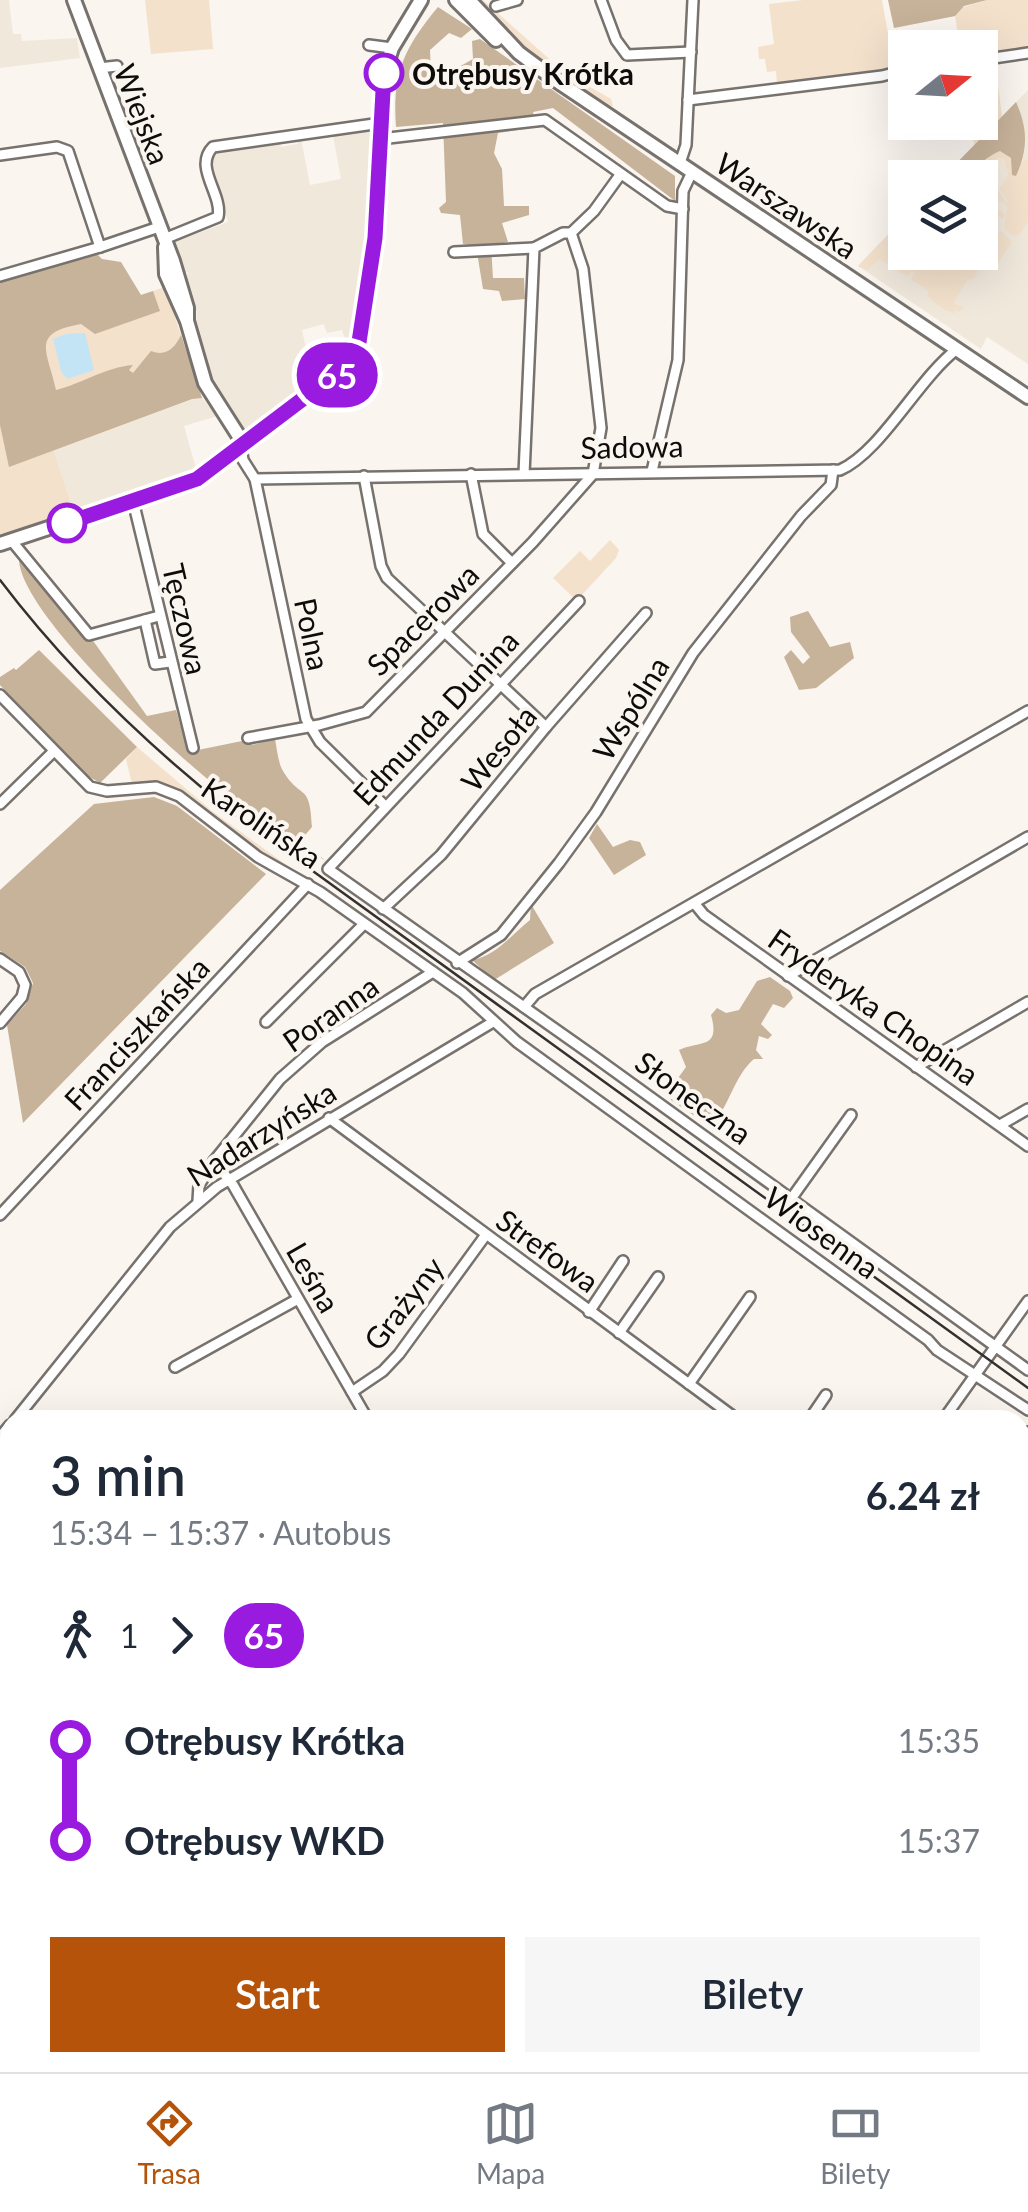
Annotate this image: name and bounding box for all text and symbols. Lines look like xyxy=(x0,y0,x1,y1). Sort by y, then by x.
north arrow xyxy=(888,30,998,140)
map controls xyxy=(888,30,998,270)
marker: Otrębusy Krótka xyxy=(365,54,403,92)
place label: Otrębusy Krótka xyxy=(412,55,634,91)
street label: Wiejska xyxy=(107,59,179,169)
street label: Warszawska xyxy=(709,144,865,266)
button: layers xyxy=(888,160,998,270)
line badge: 65 xyxy=(292,342,382,408)
text: 65 xyxy=(317,354,357,396)
street label: Sadowa xyxy=(580,427,684,465)
unlabelled marker xyxy=(48,504,86,542)
street label: Spacerowa xyxy=(359,556,485,682)
street label: Tęczowa xyxy=(156,560,216,678)
street label: Polna xyxy=(288,595,338,673)
street label: Edmunda Dunina xyxy=(345,622,525,812)
street label: Wspólna xyxy=(584,650,676,766)
street label: Wesoła xyxy=(453,698,543,798)
street label: Karolińska xyxy=(195,769,329,875)
street label: Fryderyka Chopina xyxy=(762,920,986,1092)
street label: Franciszkańska xyxy=(56,949,216,1117)
street label: Poranna xyxy=(275,967,385,1059)
street label: Słoneczna xyxy=(629,1043,759,1151)
street label: Nadarzyńska xyxy=(180,1073,342,1193)
street label: Wiosenna xyxy=(758,1179,886,1285)
street label: Strefowa xyxy=(490,1201,606,1299)
street label: Leśna xyxy=(280,1236,348,1318)
street label: Grażyny xyxy=(356,1249,451,1357)
text: 3 min xyxy=(50,1442,186,1508)
text: 6.24 zł xyxy=(866,1472,980,1518)
text: 15:34 – 15:37 · Autobus xyxy=(50,1513,391,1552)
icon: walk xyxy=(50,1608,105,1663)
icon: forward xyxy=(154,1608,209,1663)
text: 65 xyxy=(244,1614,284,1656)
text: 1 xyxy=(120,1616,139,1655)
text: Otrębusy Krótka xyxy=(124,1717,405,1763)
text: 15:35 xyxy=(898,1721,980,1760)
text: Otrębusy WKD xyxy=(124,1817,385,1863)
text: 15:37 xyxy=(898,1821,980,1860)
button: Start xyxy=(50,1937,505,2052)
button: Bilety xyxy=(525,1937,980,2052)
tab: Trasa xyxy=(138,2096,201,2190)
tab: Mapa xyxy=(476,2096,545,2190)
tab: Bilety xyxy=(820,2096,890,2190)

